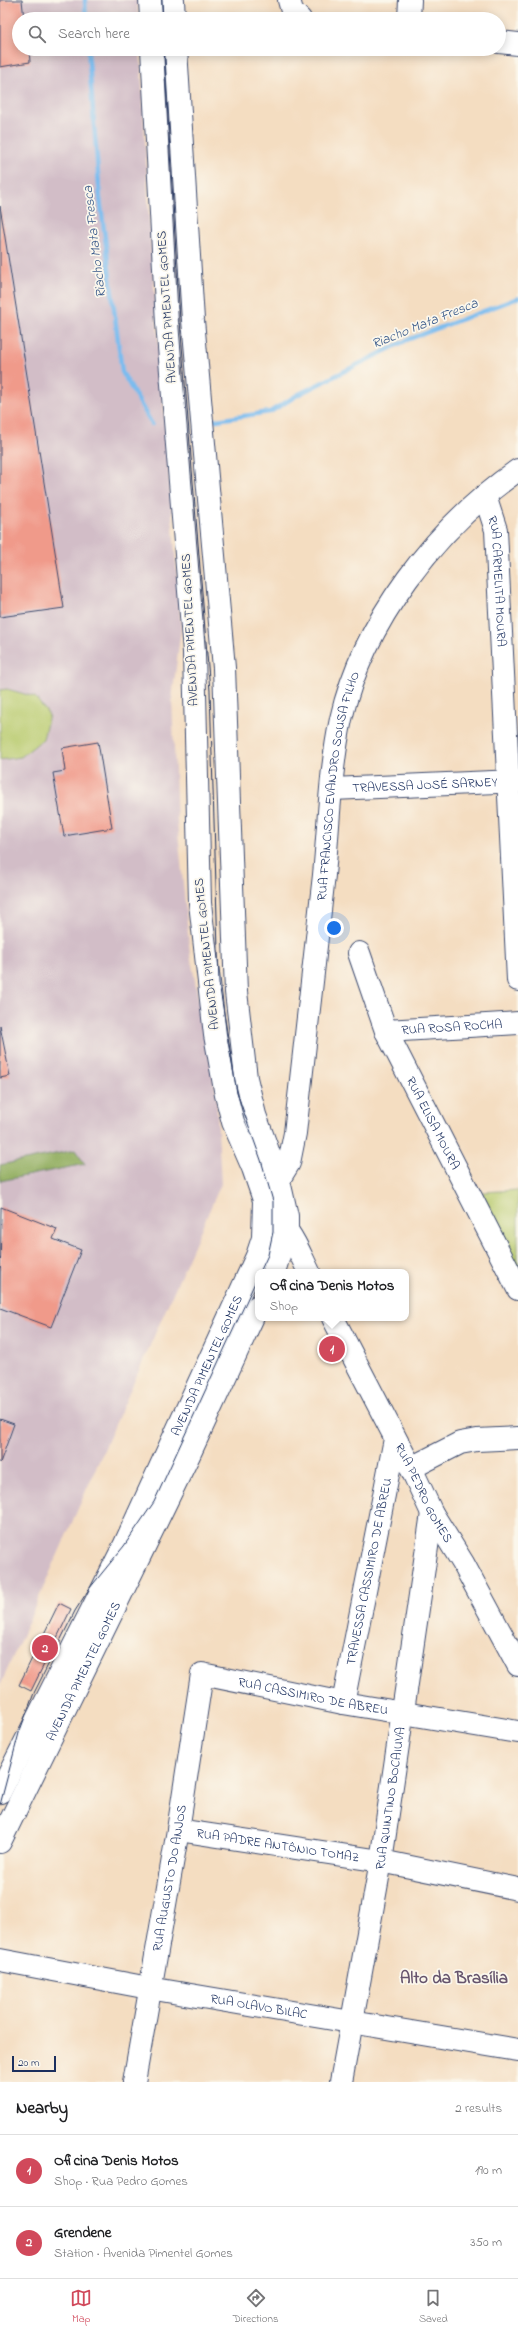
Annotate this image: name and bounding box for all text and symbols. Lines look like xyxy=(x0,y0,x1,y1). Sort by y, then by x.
search box xyxy=(12,12,506,56)
icon: search xyxy=(26,23,48,45)
text: Search here xyxy=(58,23,130,45)
water label: Riacho Mata Fresca xyxy=(78,184,112,299)
street label: AVENIDA PIMENTEL GOMES xyxy=(152,230,182,384)
water label: Riacho Mata Fresca xyxy=(369,293,482,355)
street label: RUA CARMELITA MOURA xyxy=(483,513,511,647)
street label: AVENIDA PIMENTEL GOMES xyxy=(177,553,203,707)
street label: RUA FRANCISCO EVANDRO SOUSA FILHO xyxy=(312,668,365,901)
street label: TRAVESSA JOSÉ SARNEY xyxy=(352,772,498,798)
street label: AVENIDA PIMENTEL GOMES xyxy=(190,877,224,1031)
your location xyxy=(324,918,344,938)
street label: RUA ROSA ROCHA xyxy=(401,1014,503,1040)
street label: RUA ELISA MOURA xyxy=(401,1073,465,1173)
popup xyxy=(255,1269,409,1321)
text: Oficina Denis Motos xyxy=(270,1275,394,1297)
street label: AVENIDA PIMENTEL GOMES xyxy=(166,1292,247,1439)
text: Shop xyxy=(270,1297,298,1316)
pin: 1 xyxy=(319,1334,345,1364)
street label: RUA PEDRO GOMES xyxy=(390,1440,458,1546)
street label: TRAVESSA CASSIMIRO DE ABREU xyxy=(341,1476,397,1667)
street label: AVENIDA PIMENTEL GOMES xyxy=(41,1598,125,1744)
pin: 2 xyxy=(32,1633,58,1663)
street label: RUA CASSIMIRO DE ABREU xyxy=(236,1672,390,1720)
street label: RUA QUINTINO BOCAIUVA xyxy=(370,1726,410,1871)
street label: RUA AUGUSTO DO ANJOS xyxy=(147,1804,191,1953)
street label: RUA PADRE ANTÔNIO TOMAZ xyxy=(195,1823,360,1867)
district label: Alto da Brasília xyxy=(400,1966,508,1991)
street label: RUA OLAVO BILAC xyxy=(209,1989,309,2024)
scale bar xyxy=(12,2054,56,2073)
text: 20 m xyxy=(18,2055,40,2071)
text: Nearby xyxy=(16,2096,68,2121)
text: 2 results xyxy=(455,2099,502,2118)
text: Oficina Denis Motos xyxy=(54,2150,179,2172)
text: 1 xyxy=(27,2161,31,2180)
text: 190 m xyxy=(475,2161,502,2180)
text: Shop · Rua Pedro Gomes xyxy=(54,2172,188,2191)
text: Grendene xyxy=(54,2222,111,2244)
text: 2 xyxy=(26,2233,32,2252)
text: 350 m xyxy=(470,2233,502,2252)
text: Station · Avenida Pimentel Gomes xyxy=(54,2244,233,2263)
tab: Map xyxy=(70,2287,92,2327)
tab: Directions xyxy=(233,2287,279,2327)
tab: Saved xyxy=(419,2287,448,2327)

